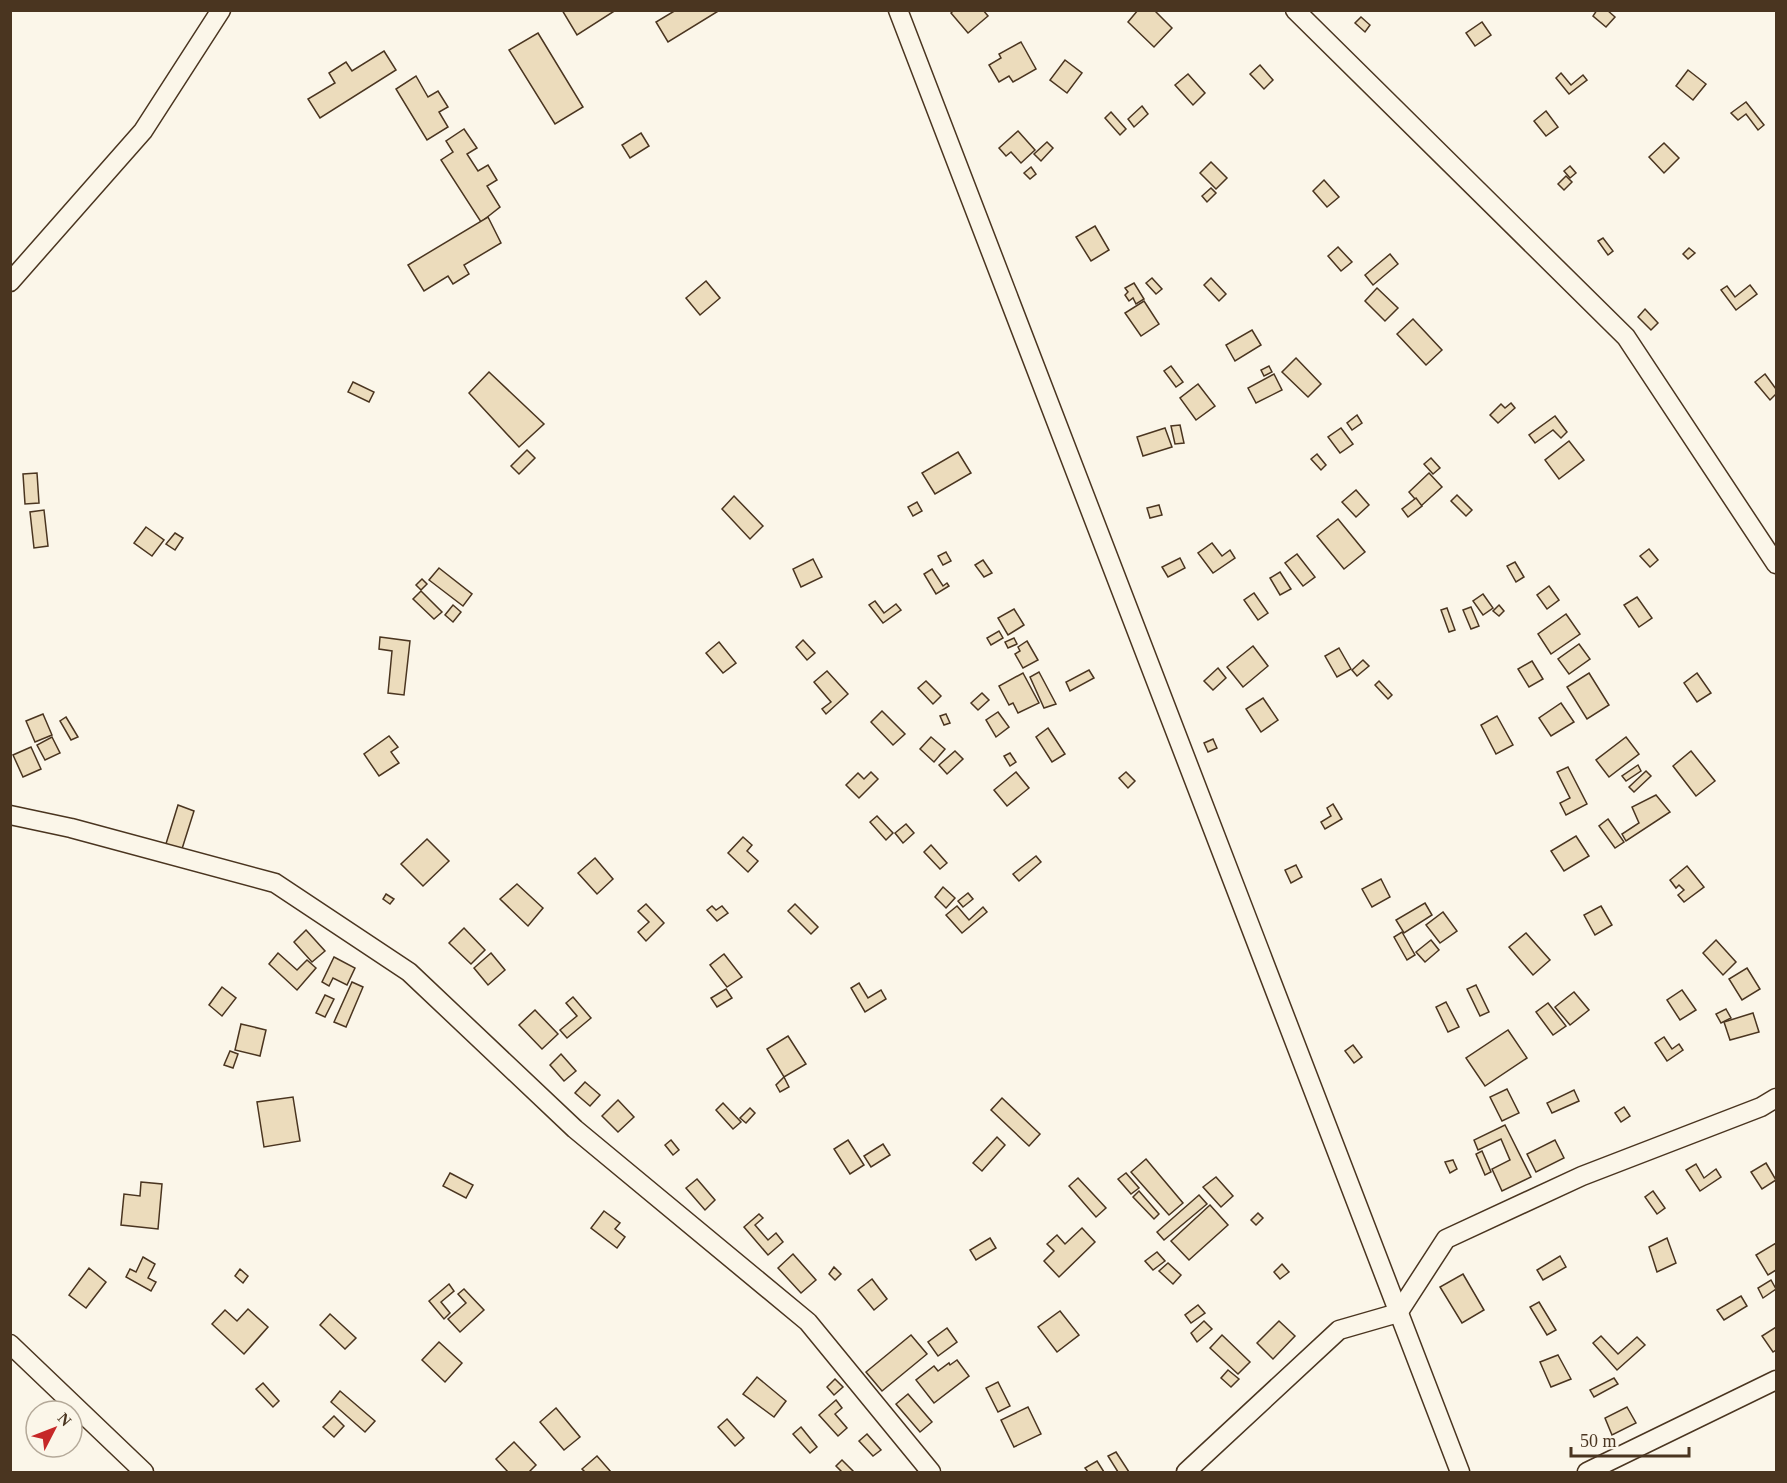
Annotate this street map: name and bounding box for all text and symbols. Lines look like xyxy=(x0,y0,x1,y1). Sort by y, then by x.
north arrow xyxy=(24,1399,84,1459)
text: N xyxy=(55,1409,75,1430)
scale bar xyxy=(1571,1420,1690,1458)
text: 50 m xyxy=(1580,1431,1617,1451)

